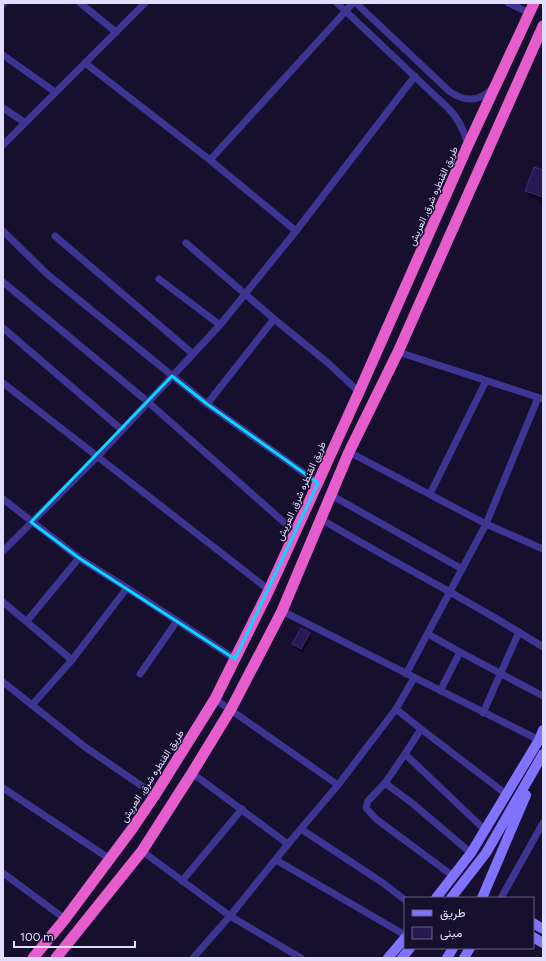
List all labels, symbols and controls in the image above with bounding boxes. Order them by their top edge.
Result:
street label: طريق القنطره شرق, العريش [405,144,461,248]
street label: طريق القنطره شرق, العريش [273,439,329,543]
street label: طريق القنطره شرق, العريش [117,727,187,825]
legend [404,897,534,949]
text: طريق [440,906,466,921]
scale bar [14,923,135,949]
text: مبنى [440,926,462,941]
text: 100 m [20,930,54,944]

